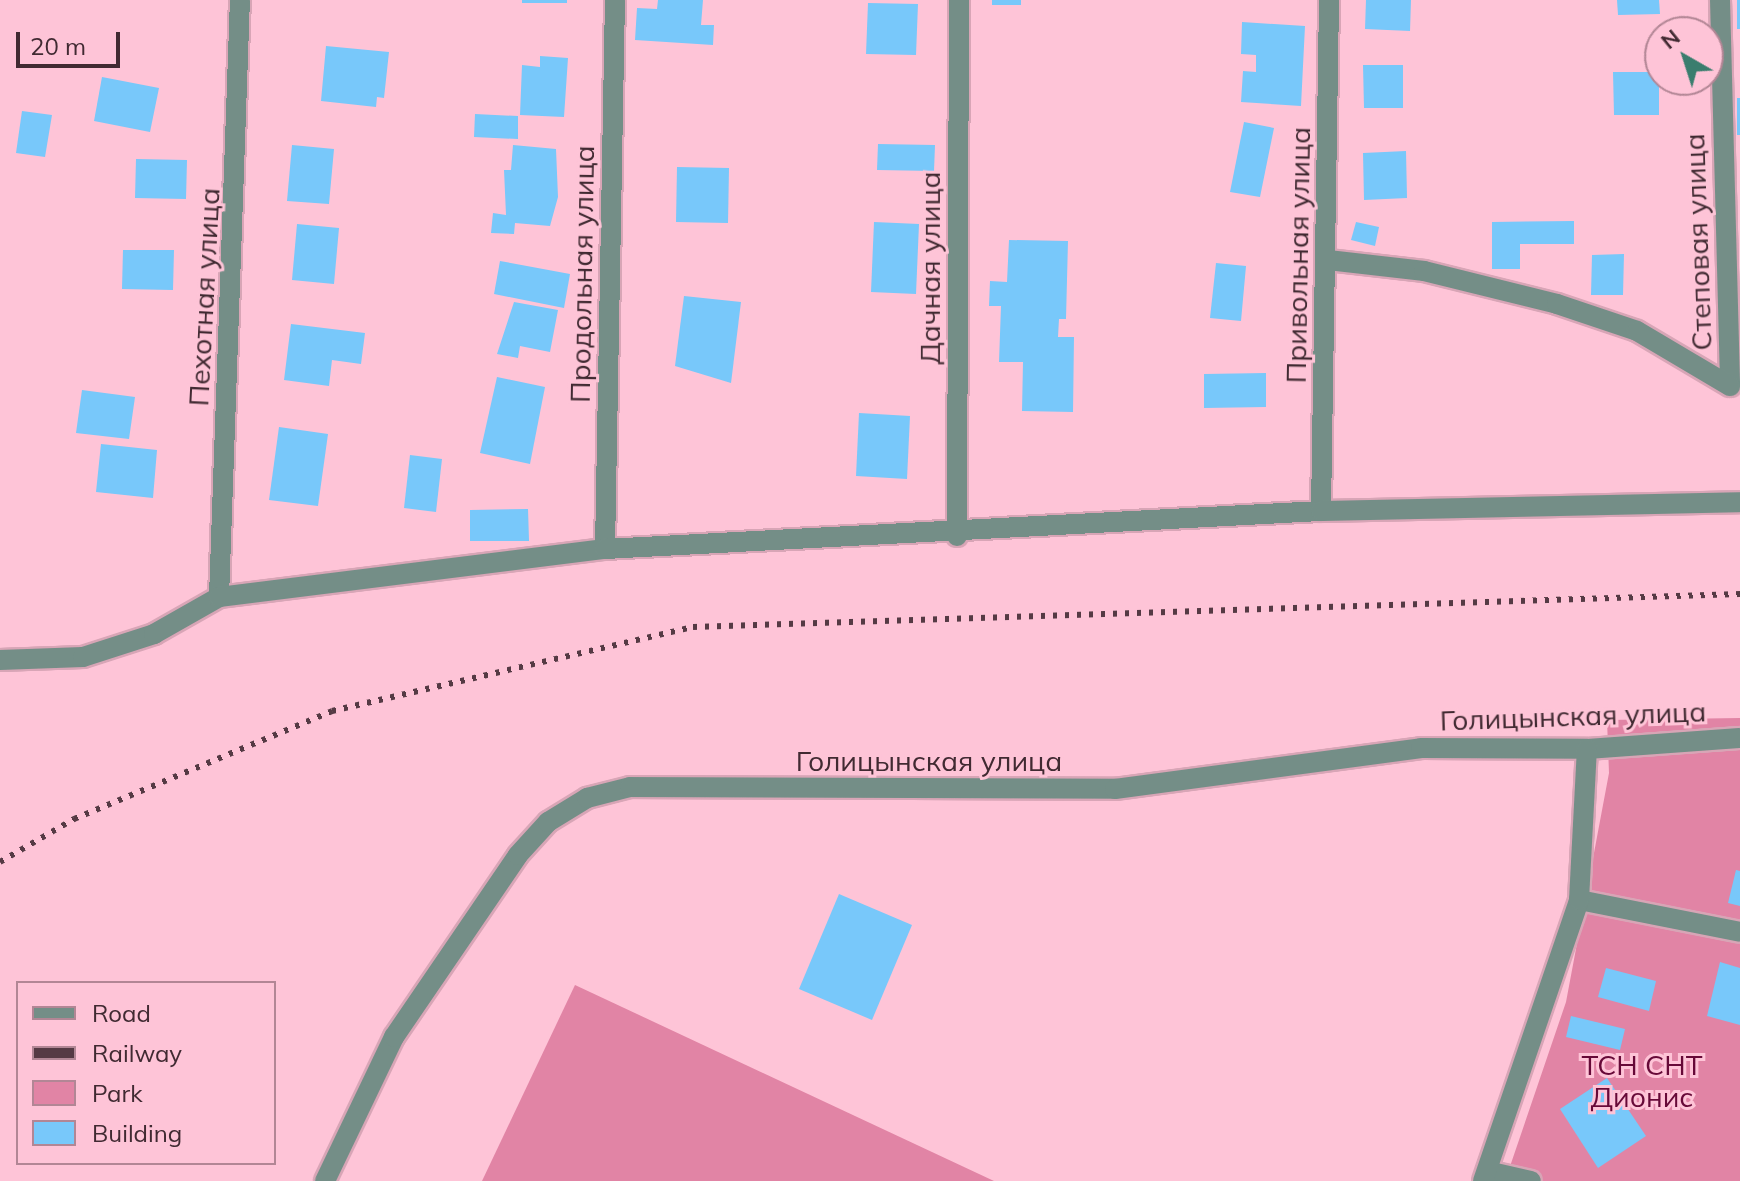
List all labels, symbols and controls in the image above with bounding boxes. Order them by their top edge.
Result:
scale bar [20,16,124,66]
north arrow [1644,16,1724,96]
text: N [1655,23,1685,55]
text: 20 m [30,31,86,61]
street label: Привольная улица [1279,126,1317,384]
street label: Степовая улица [1677,133,1719,351]
street label: Продольная улица [563,145,601,403]
street label: Дачная улица [913,171,947,365]
street label: Пехотная улица [181,187,227,407]
street label: Голицынская улица [1439,695,1707,737]
street label: Голицынская улица [796,744,1062,778]
legend [16,981,276,1165]
text: Road [92,998,151,1028]
text: Railway [92,1038,182,1068]
park label: ТСН СНТ Дионис [1581,1048,1703,1114]
text: Park [92,1078,143,1108]
text: Building [92,1118,182,1148]

